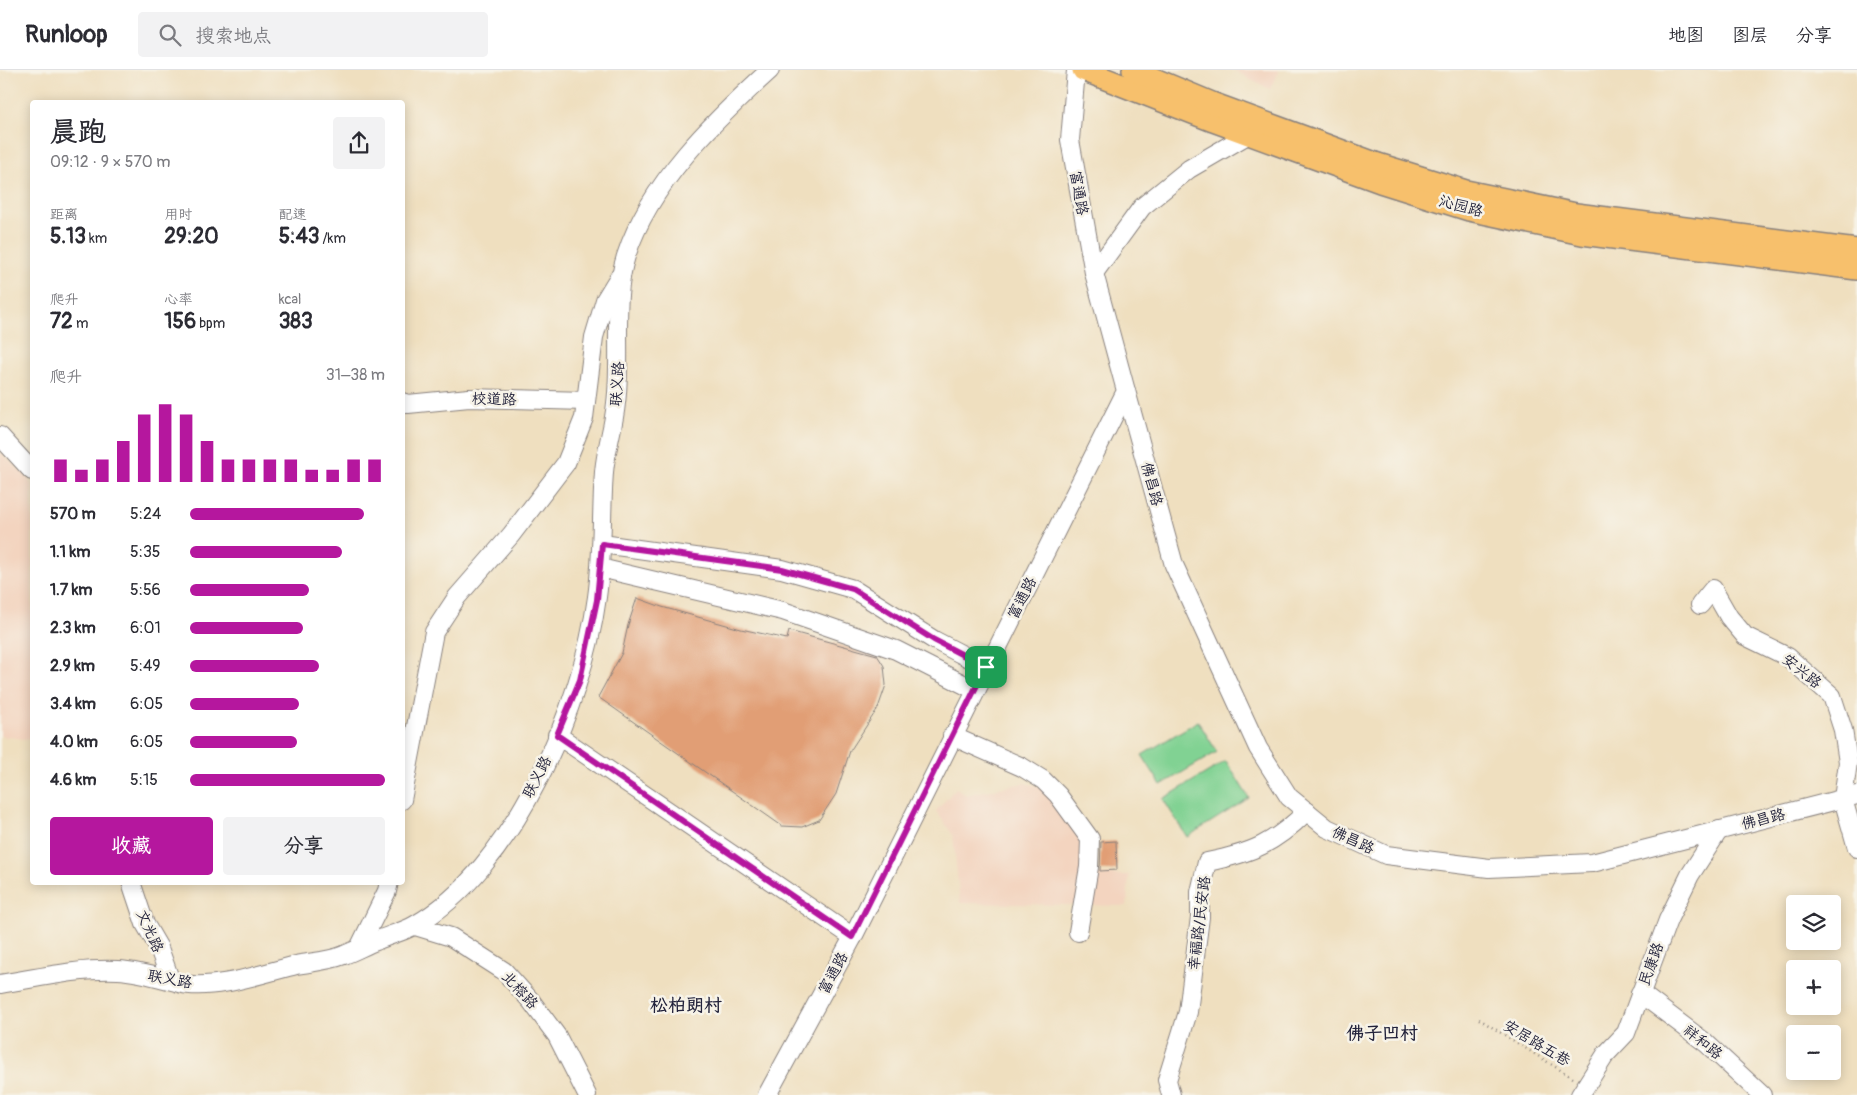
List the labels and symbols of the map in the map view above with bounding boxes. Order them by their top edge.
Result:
street label: 富通路 [1065,169,1092,217]
street label: 沁园路 [1437,191,1485,221]
street label: 联义路 [606,361,629,407]
street label: 校道路 [471,390,517,409]
street label: 佛昌路 [1137,460,1167,508]
street label: 富通路 [1004,574,1041,623]
pin [965,646,1007,688]
street label: 安兴路 [1778,650,1825,693]
street label: 联义路 [519,753,556,802]
street label: 佛昌路 [1739,805,1787,834]
street label: 佛昌路 [1328,822,1377,859]
street label: 幸福路/民安路 [1184,875,1215,972]
street label: 文光路 [132,907,167,956]
street label: 民康路 [1635,940,1668,989]
street label: 富通路 [814,949,852,998]
street label: 联义路 [146,966,194,993]
street label: 北榕路 [497,967,542,1013]
district label: 松柏朗村 [650,994,722,1017]
street label: 安居路五巷 [1500,1016,1574,1071]
street label: 祥和路 [1679,1021,1726,1064]
district label: 佛子凹村 [1346,1022,1418,1045]

